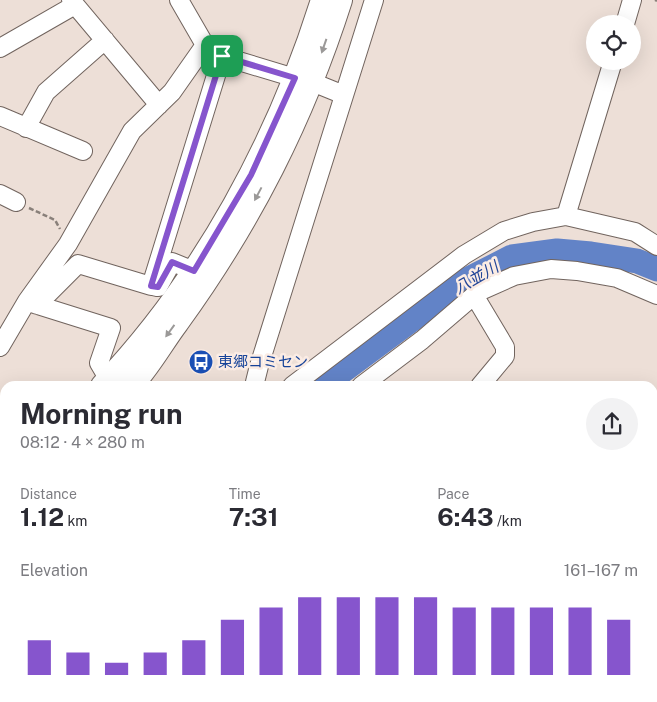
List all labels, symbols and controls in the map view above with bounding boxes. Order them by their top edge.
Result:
map controls [586,15,641,70]
button: locate [586,15,641,70]
pin [201,35,243,77]
one-way arrow [320,39,328,54]
icon: arrive [208,42,236,70]
one-way arrow [254,187,262,202]
water label: 八並川 [451,256,504,298]
one-way arrow [165,324,176,337]
bus stop icon: 東郷コミセン [188,349,214,375]
place label: 東郷コミセン [218,353,308,370]
text: Morning run [20,397,183,430]
button: share [586,398,638,450]
text: 08:12 · 4 × 280 m [20,433,145,452]
text: Distance [20,486,77,502]
text: Time [229,486,261,502]
text: Pace [437,486,469,502]
text: 1.12 [20,502,64,532]
text: 7:31 [229,502,278,532]
text: 6:43 [437,502,494,532]
text: km [64,513,87,529]
text: /km [494,513,522,529]
text: Elevation [20,561,88,580]
text: 161–167 m [564,561,638,580]

